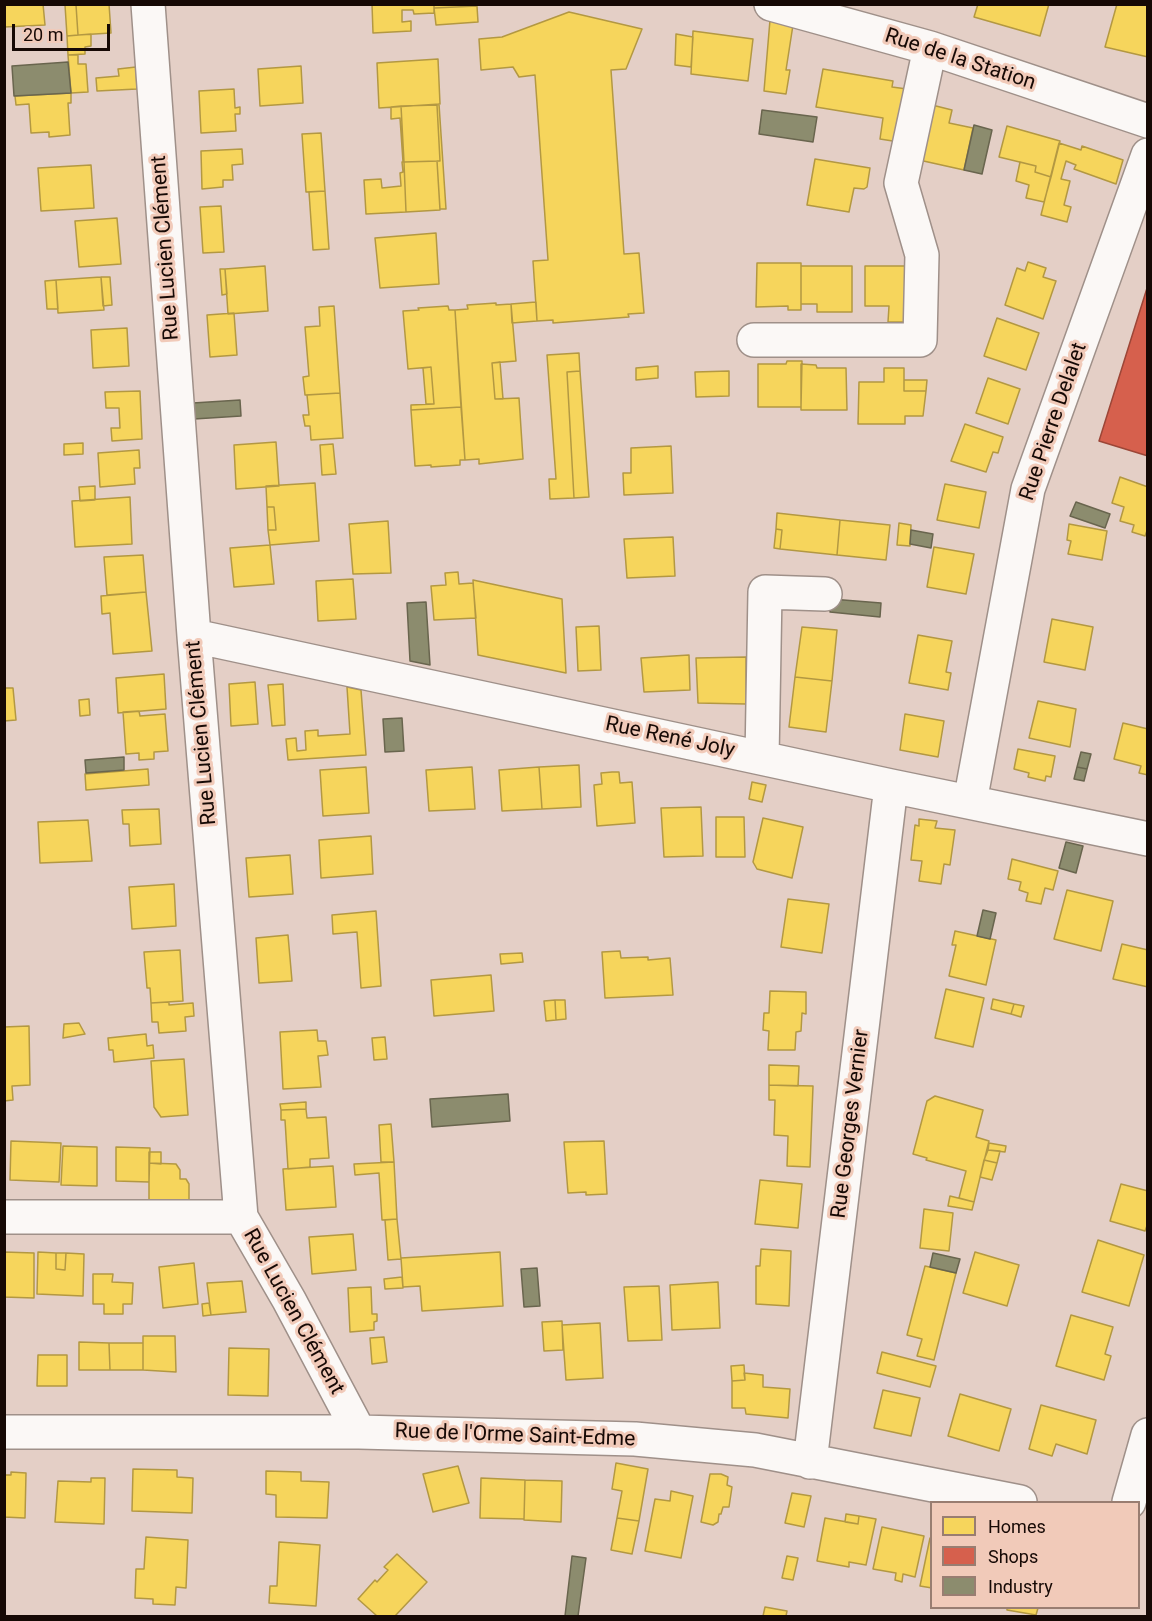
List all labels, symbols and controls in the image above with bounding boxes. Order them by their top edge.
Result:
scale bar [15,12,112,50]
text: 20 m [23,24,63,45]
street label: Rue de la Station [881,24,1039,96]
street label: Rue Lucien Clément [147,155,185,341]
street label: Rue Pierre Delalet [1015,340,1093,504]
street label: Rue Lucien Clément [181,640,223,826]
street label: Rue René Joly [603,712,737,764]
street label: Rue Georges Vernier [827,1028,875,1220]
street label: Rue Lucien Clément [237,1225,349,1399]
street label: Rue de l'Orme Saint-Edme [394,1419,636,1453]
legend [930,1501,1140,1609]
text: Homes [988,1516,1046,1537]
text: Shops [988,1546,1038,1567]
text: Industry [988,1576,1053,1597]

